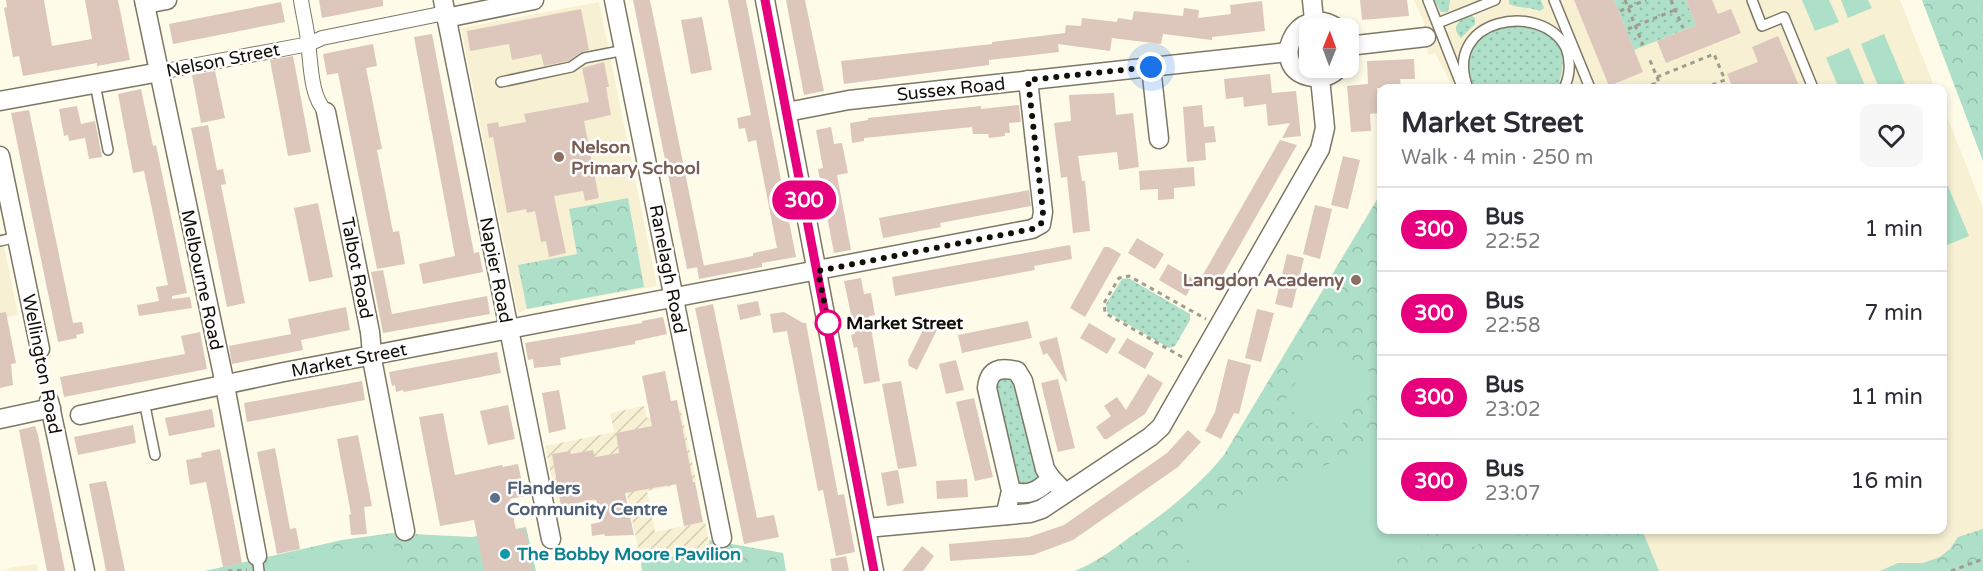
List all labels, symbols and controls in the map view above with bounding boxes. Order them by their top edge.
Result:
north arrow [1299,18,1359,78]
map controls [1299,18,1359,78]
street label: Nelson Street [164,38,282,82]
your location [1136,52,1166,82]
street label: Sussex Road [896,72,1006,106]
button: heart [1860,104,1923,167]
text: Market Street [1401,106,1583,140]
place label: Nelson Primary School [571,136,700,179]
text: Walk · 4 min · 250 m [1401,146,1593,170]
marker: Nelson Primary School [552,150,566,164]
line badge: 300 [770,180,838,220]
text: 300 [784,188,824,213]
street label: Ranelagh Road [645,203,691,335]
text: Bus [1485,204,1524,230]
street label: Melbourne Road [176,208,228,352]
street label: Talbot Road [336,215,378,321]
street label: Napier Road [475,215,517,325]
text: 1 min [1864,216,1923,242]
text: 300 [1414,217,1454,242]
text: 22:52 [1485,230,1540,254]
place label: Langdon Academy [1183,269,1344,291]
marker: Langdon Academy [1349,273,1363,287]
text: Bus [1485,288,1524,314]
street label: Wellington Road [18,292,66,436]
text: 7 min [1864,300,1923,326]
text: 300 [1414,301,1454,326]
marker: Market Street [815,310,841,336]
place label: Market Street [846,312,963,334]
text: 22:58 [1485,314,1540,338]
street label: Market Street [289,338,409,382]
text: Bus [1485,372,1524,398]
text: 11 min [1851,384,1923,410]
text: 300 [1414,385,1454,410]
text: 23:02 [1485,398,1540,422]
text: Bus [1485,456,1524,482]
text: 16 min [1851,468,1923,494]
text: 300 [1414,469,1454,494]
place label: Flanders Community Centre [507,477,668,520]
text: 23:07 [1485,482,1540,506]
marker: Flanders Community Centre [488,491,502,505]
place label: The Bobby Moore Pavilion [516,543,741,565]
marker: The Bobby Moore Pavilion [498,547,512,561]

